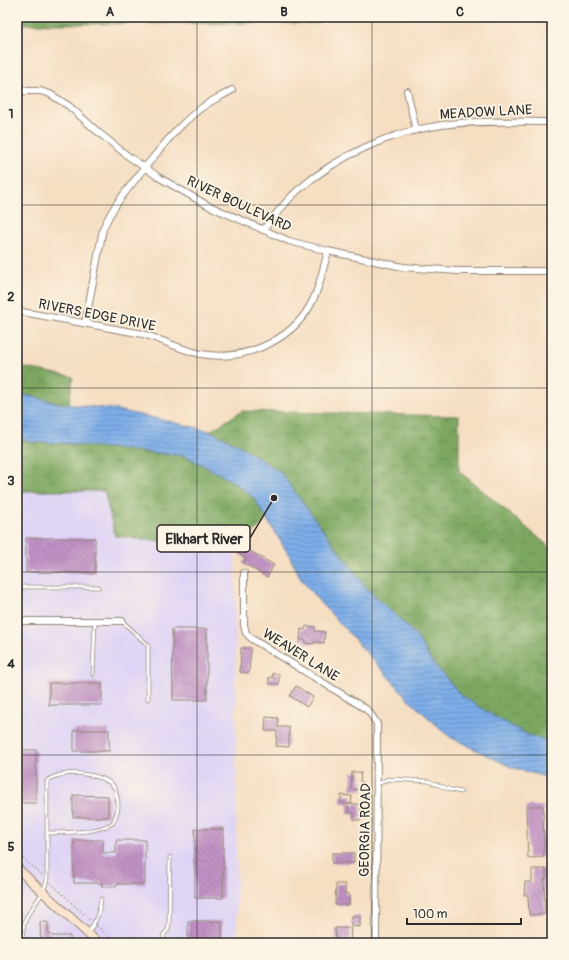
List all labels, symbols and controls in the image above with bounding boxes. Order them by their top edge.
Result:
text: A [106,4,115,20]
text: B [280,4,288,20]
text: C [456,4,464,20]
street label: MEADOW LANE [439,101,533,123]
text: 1 [8,106,14,122]
street label: RIVER BOULEVARD [184,172,294,236]
text: 2 [7,289,15,305]
street label: RIVERS EDGE DRIVE [37,295,157,335]
text: 3 [7,473,15,489]
callout: Elkhart River [157,525,250,552]
text: Elkhart River [165,530,243,549]
street label: WEAVER LANE [260,625,342,685]
text: 4 [7,656,15,672]
street label: GEORGIA ROAD [356,783,374,877]
text: 5 [7,839,15,855]
scale bar [407,900,521,926]
text: 100 m [413,907,448,922]

